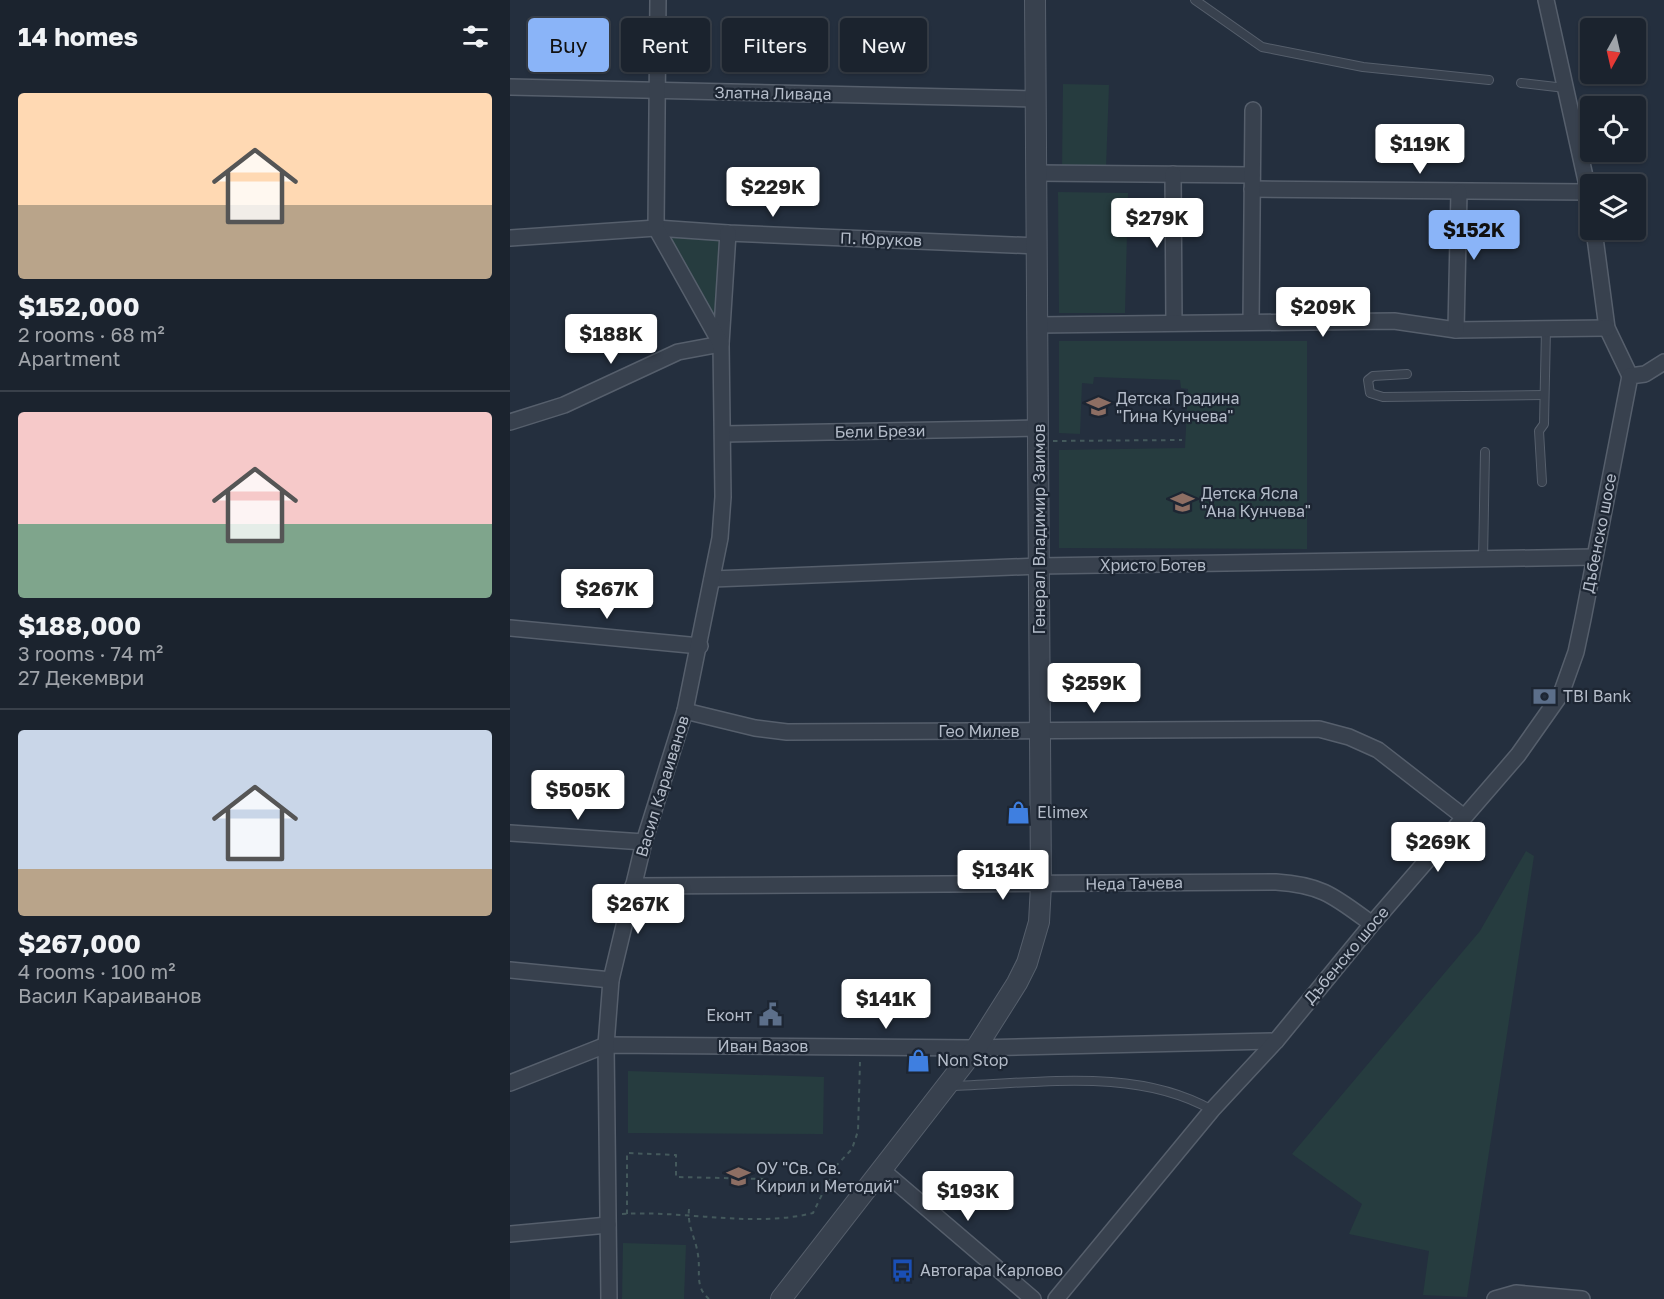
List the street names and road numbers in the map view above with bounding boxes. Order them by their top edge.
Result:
street label: Златна Ливада [714,82,832,104]
street label: П. Юруков [840,228,922,250]
street label: Бели Брези [834,420,926,442]
street label: Генерал Владимир Заимов [1029,424,1049,634]
street label: Дъбенско шосе [1578,472,1620,594]
street label: Христо Ботев [1100,555,1206,575]
street label: Васил Караиванов [631,713,693,859]
street label: Гео Милев [938,721,1020,741]
street label: Неда Тачева [1085,872,1183,894]
street label: Дъбенско шосе [1299,902,1393,1008]
street label: Иван Вазов [718,1036,808,1056]

